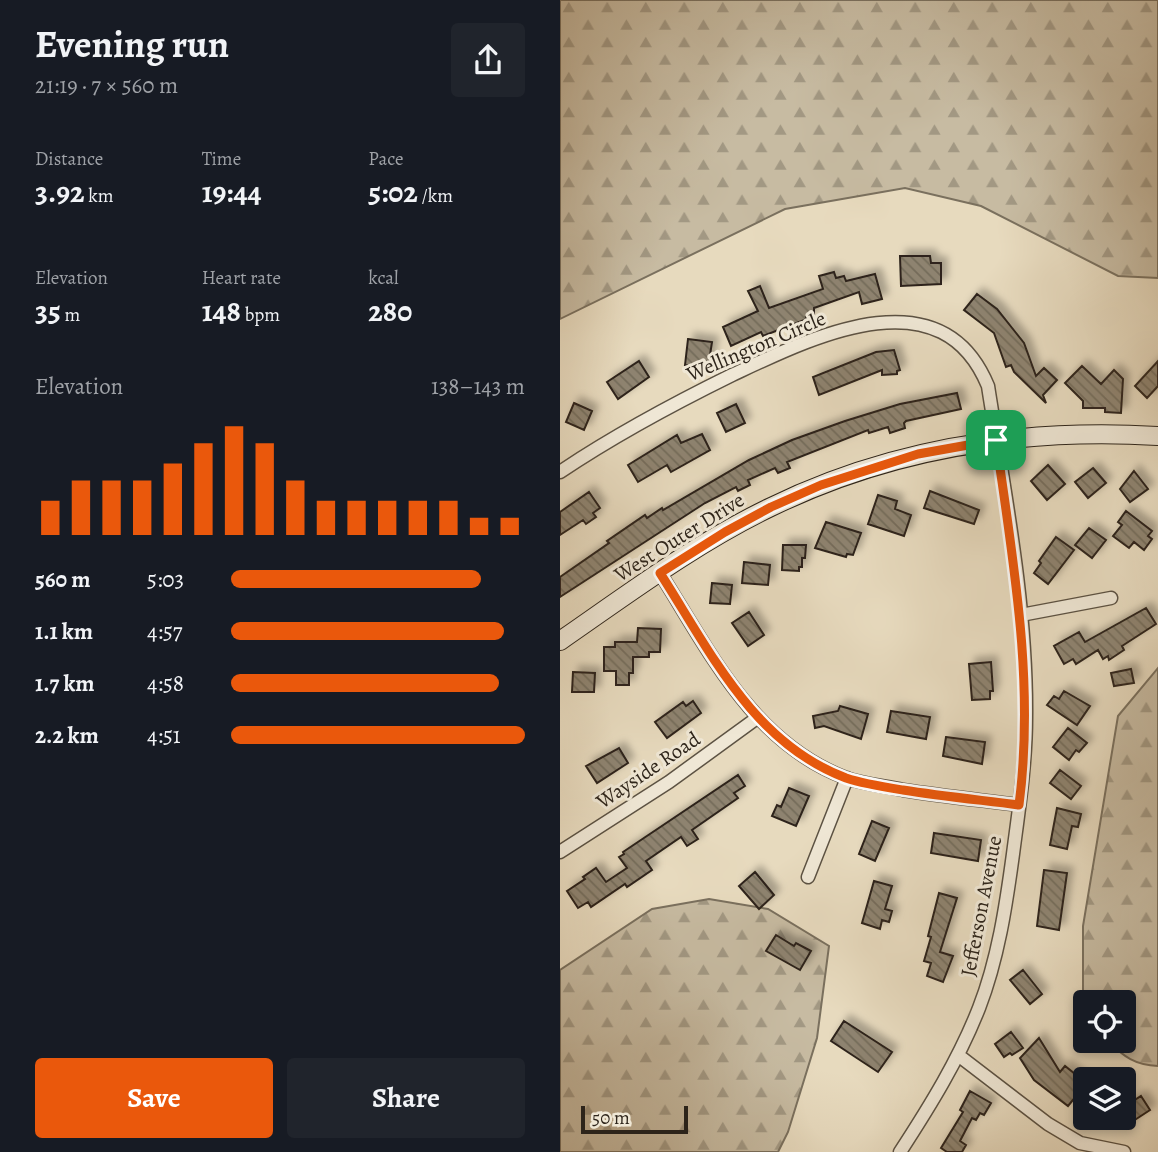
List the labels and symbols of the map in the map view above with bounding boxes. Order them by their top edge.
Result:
street label: Wellington Circle [681,304,830,388]
pin [966,410,1026,470]
street label: West Outer Drive [608,486,749,589]
street label: Wayside Road [590,725,706,816]
street label: Jefferson Avenue [954,833,1008,979]
scale bar [581,1103,688,1135]

